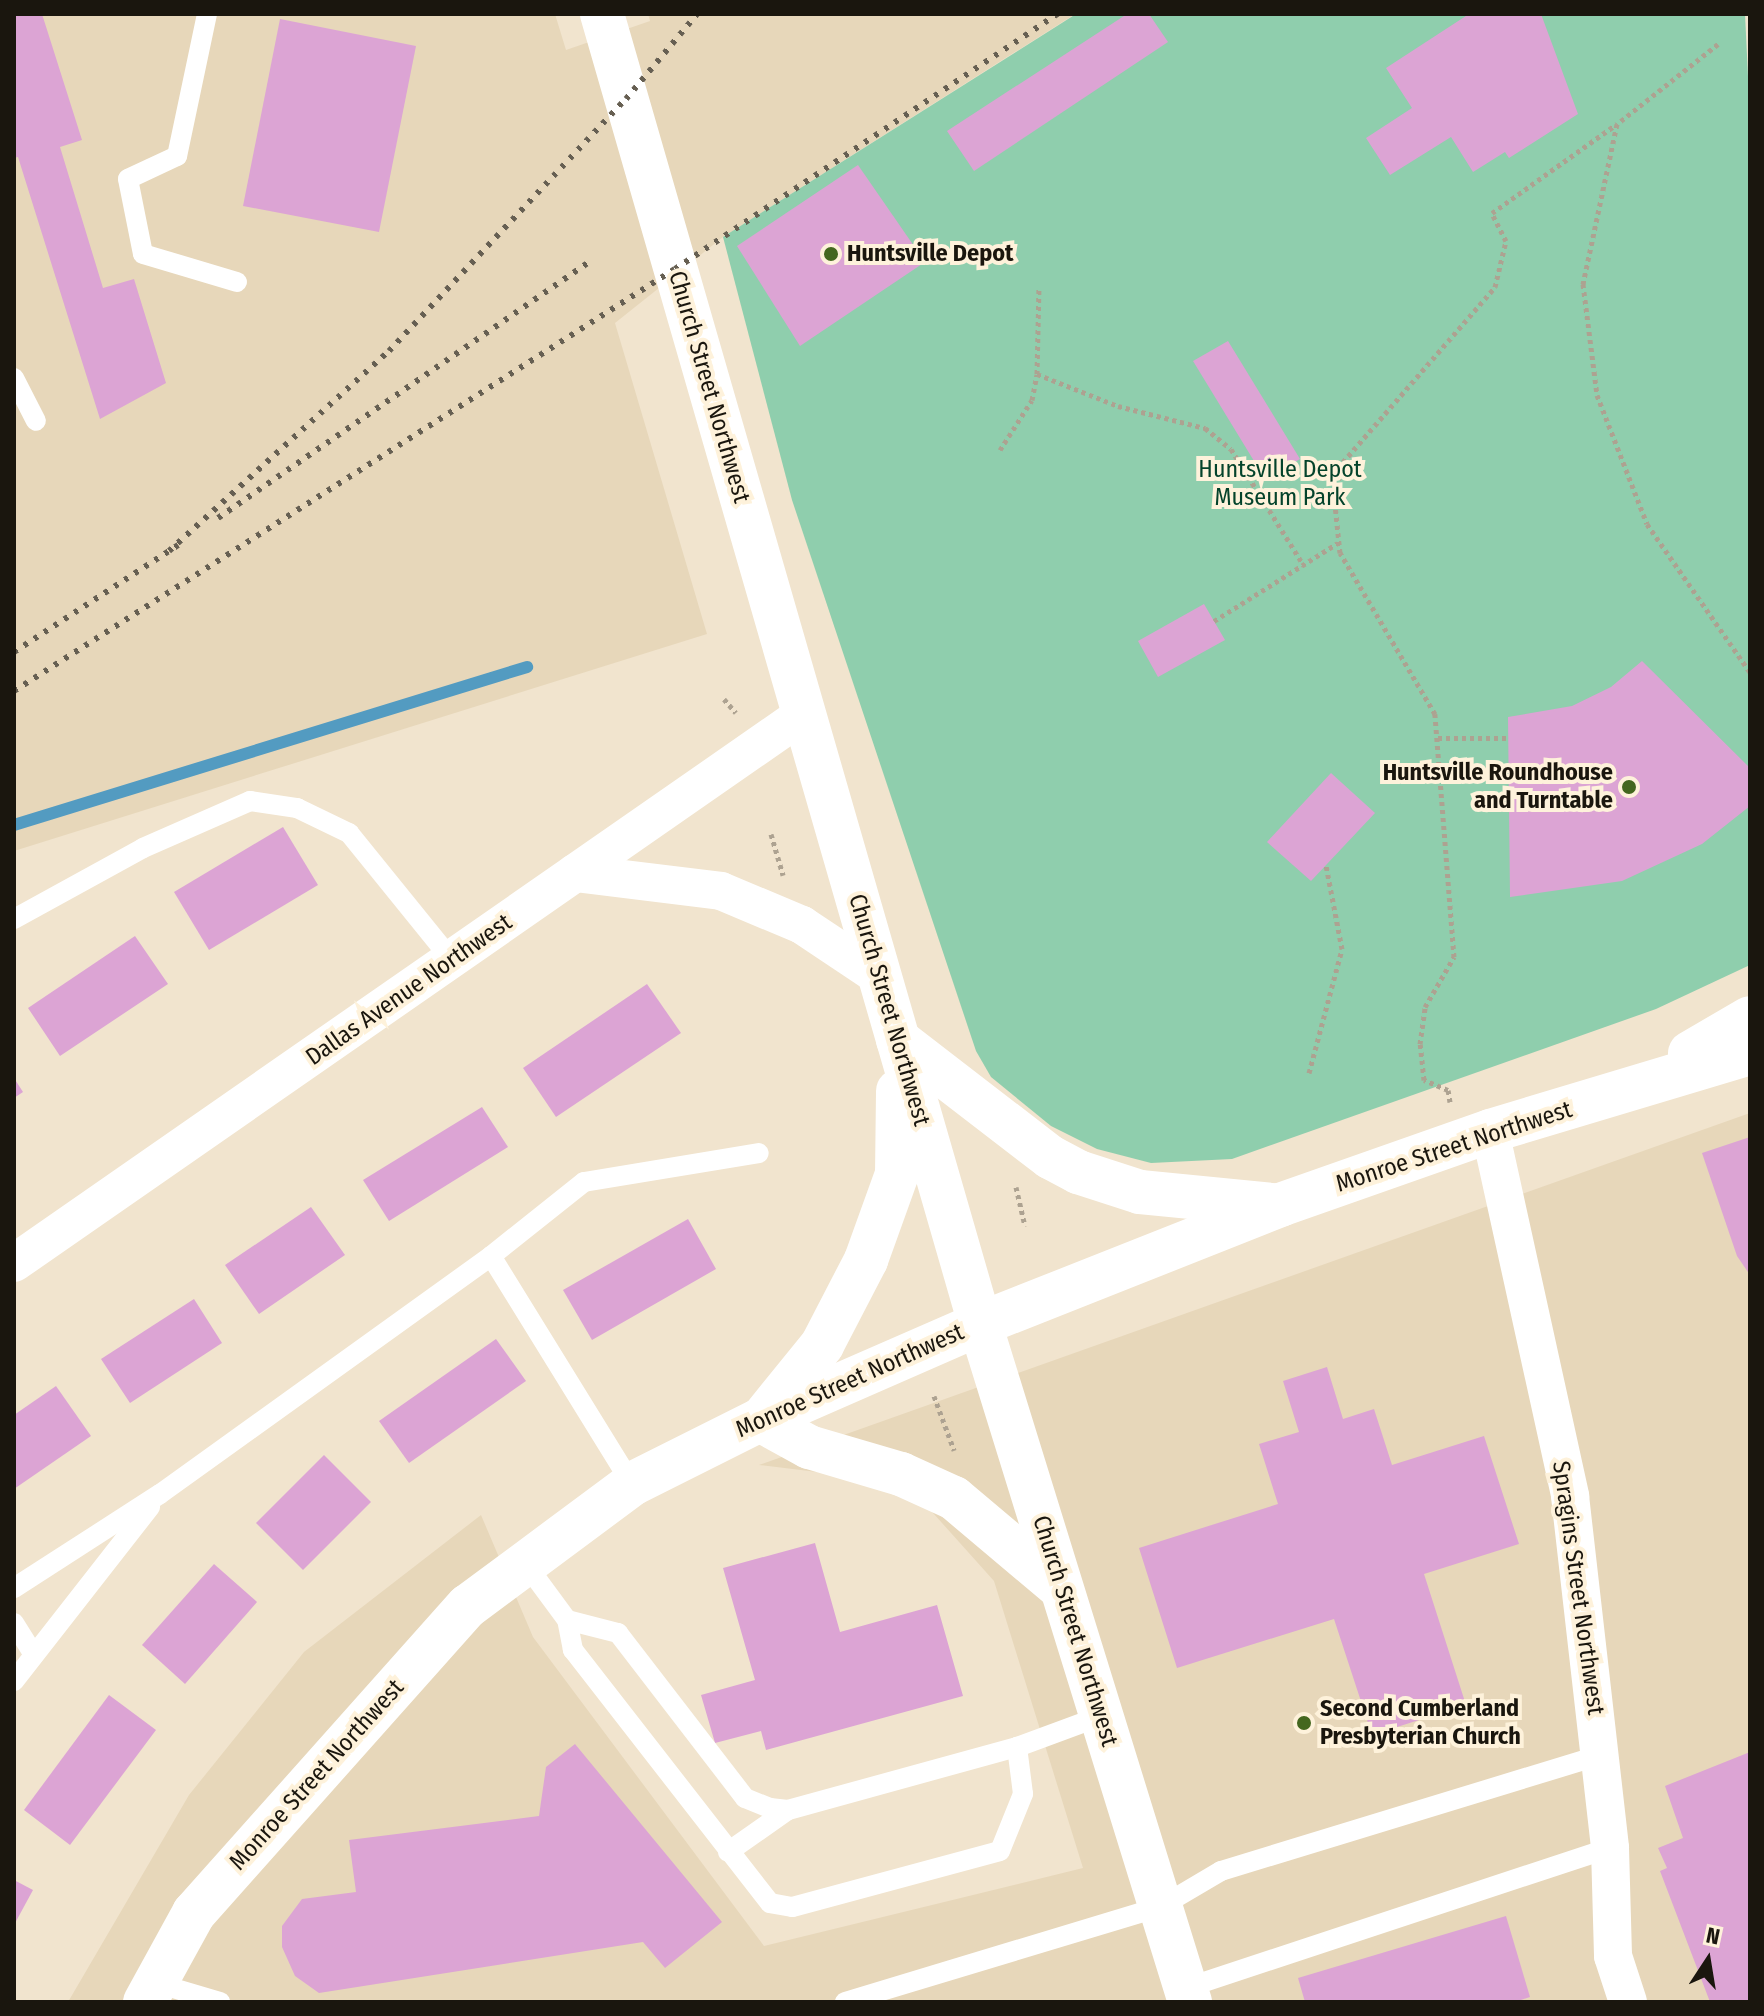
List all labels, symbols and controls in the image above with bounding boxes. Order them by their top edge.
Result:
place label: Huntsville Depot [847,240,1013,268]
marker: Huntsville Depot [822,245,840,263]
street label: Church Street Northwest [662,268,756,506]
park label: Huntsville Depot Museum Park [1198,456,1362,512]
place label: Huntsville Roundhouse and Turntable [1383,759,1613,815]
marker: Huntsville Roundhouse and Turntable [1620,778,1638,796]
street label: Church Street Northwest [842,891,936,1129]
street label: Dallas Avenue Northwest [300,908,518,1072]
street label: Monroe Street Northwest [1332,1095,1576,1199]
street label: Monroe Street Northwest [732,1318,968,1444]
street label: Spragins Street Northwest [1546,1459,1610,1717]
street label: Church Street Northwest [1026,1512,1124,1750]
street label: Monroe Street Northwest [224,1674,410,1876]
place label: Second Cumberland Presbyterian Church [1320,1695,1521,1751]
marker: Second Cumberland Presbyterian Church [1295,1714,1313,1732]
north arrow [1668,1920,1748,2000]
text: N [1704,1921,1722,1951]

